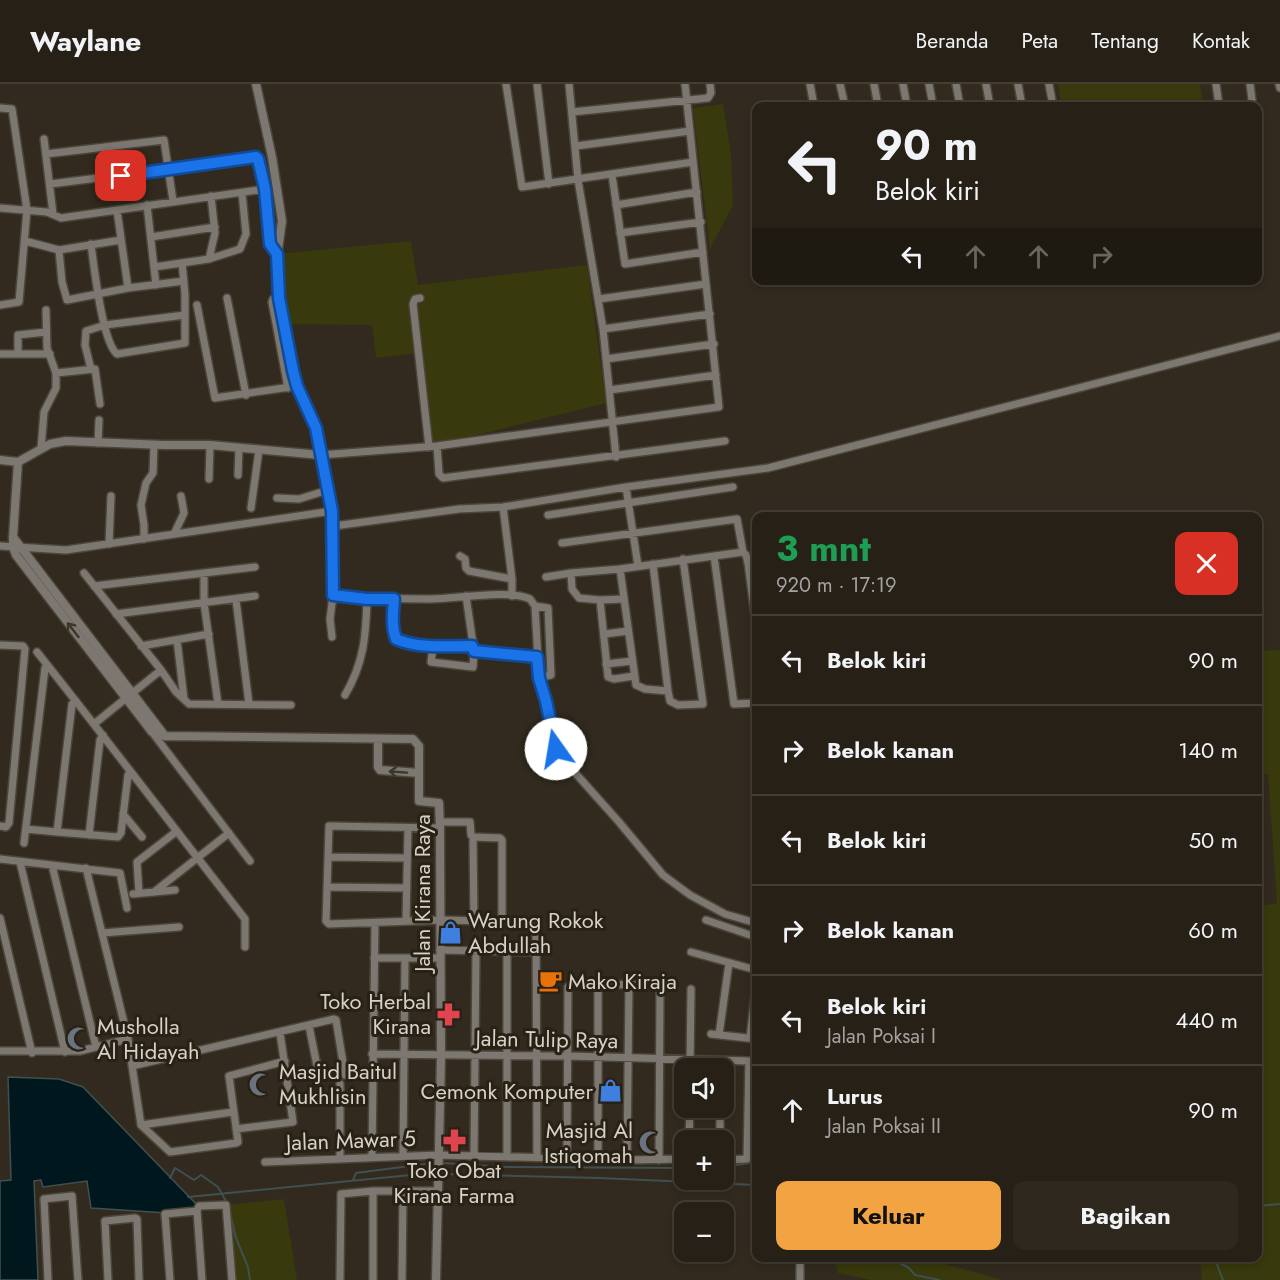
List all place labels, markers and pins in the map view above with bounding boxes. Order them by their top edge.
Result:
pin [95,150,146,201]
place label: Warung Rokok Abdullah [468,904,604,961]
shop icon: Warung Rokok Abdullah [437,920,463,946]
place label: Mako Kiraja [568,965,677,997]
cafe icon: Mako Kiraja [537,968,563,994]
place label: Toko Herbal Kirana [320,985,431,1042]
pharmacy icon: Toko Herbal Kirana [436,1001,462,1027]
place label: Musholla Al Hidayah [97,1010,199,1067]
mosque icon: Musholla Al Hidayah [66,1026,92,1052]
place label: Masjid Baitul Mukhlisin [279,1055,397,1112]
mosque icon: Masjid Baitul Mukhlisin [248,1071,274,1097]
place label: Cemonk Komputer [420,1075,593,1107]
shop icon: Cemonk Komputer [598,1078,624,1104]
place label: Masjid Al Istiqomah [544,1114,633,1171]
pharmacy icon: Toko Obat Kirana Farma [441,1128,467,1154]
mosque icon: Masjid Al Istiqomah [638,1130,664,1156]
place label: Toko Obat Kirana Farma [393,1154,515,1211]

